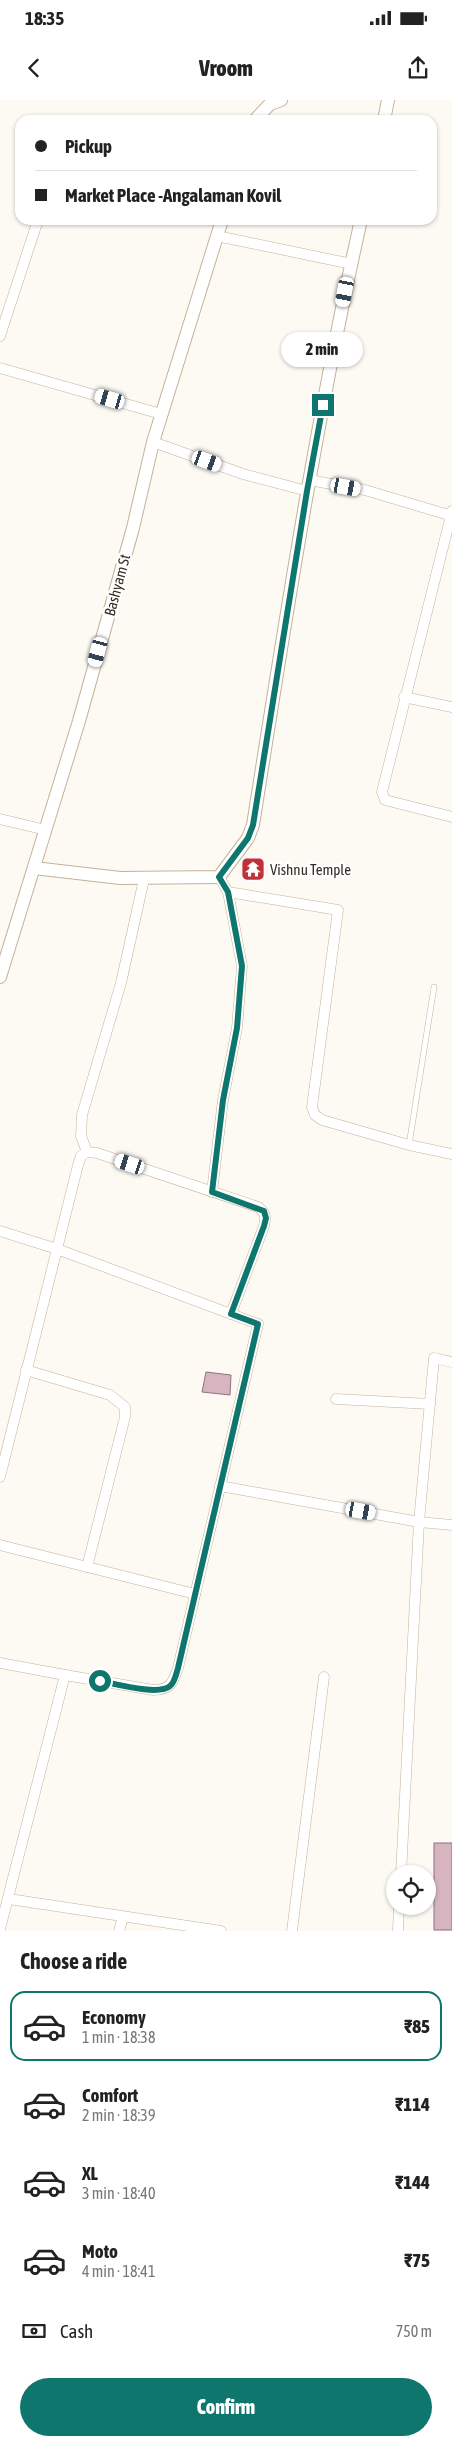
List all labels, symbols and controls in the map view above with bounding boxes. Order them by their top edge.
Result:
text: 18:35 [25,7,64,29]
icon: back [20,54,48,82]
icon: share [404,54,432,82]
text: Vroom [199,55,253,81]
text: Pickup [65,135,112,157]
text: Market Place -Angalaman Kovil [65,184,281,206]
car [334,276,355,308]
callout: 2 min [282,332,364,368]
text: 2 min [306,340,338,358]
car [93,388,126,410]
route end [312,394,334,416]
car [190,449,223,473]
car [329,477,362,497]
street label: Bashyam St [101,552,133,618]
car [86,636,109,668]
temple icon: Vishnu Temple [240,856,266,882]
place label: Vishnu Temple [270,861,351,878]
car [113,1152,146,1176]
car [344,1501,377,1521]
route start [89,1670,111,1692]
map controls [386,1865,436,1915]
button: locate [386,1865,436,1915]
text: Choose a ride [20,1948,127,1974]
icon: car [22,2004,67,2049]
text: Economy [82,2006,146,2028]
text: ₹85 [404,2015,430,2037]
text: 1 min · 18:38 [82,2028,155,2046]
icon: car [22,2082,67,2127]
text: Comfort [82,2084,138,2106]
text: ₹114 [395,2093,430,2115]
text: 2 min · 18:39 [82,2106,155,2124]
icon: car [22,2160,67,2205]
text: XL [82,2162,98,2184]
text: ₹144 [395,2171,430,2193]
text: 3 min · 18:40 [82,2184,155,2202]
icon: car [22,2238,67,2283]
text: Moto [82,2240,118,2262]
text: ₹75 [404,2249,430,2271]
text: 4 min · 18:41 [82,2262,155,2280]
icon: cash [20,2317,48,2345]
text: Cash [60,2320,93,2342]
text: 750 m [396,2322,432,2340]
button: Confirm [20,2378,432,2436]

